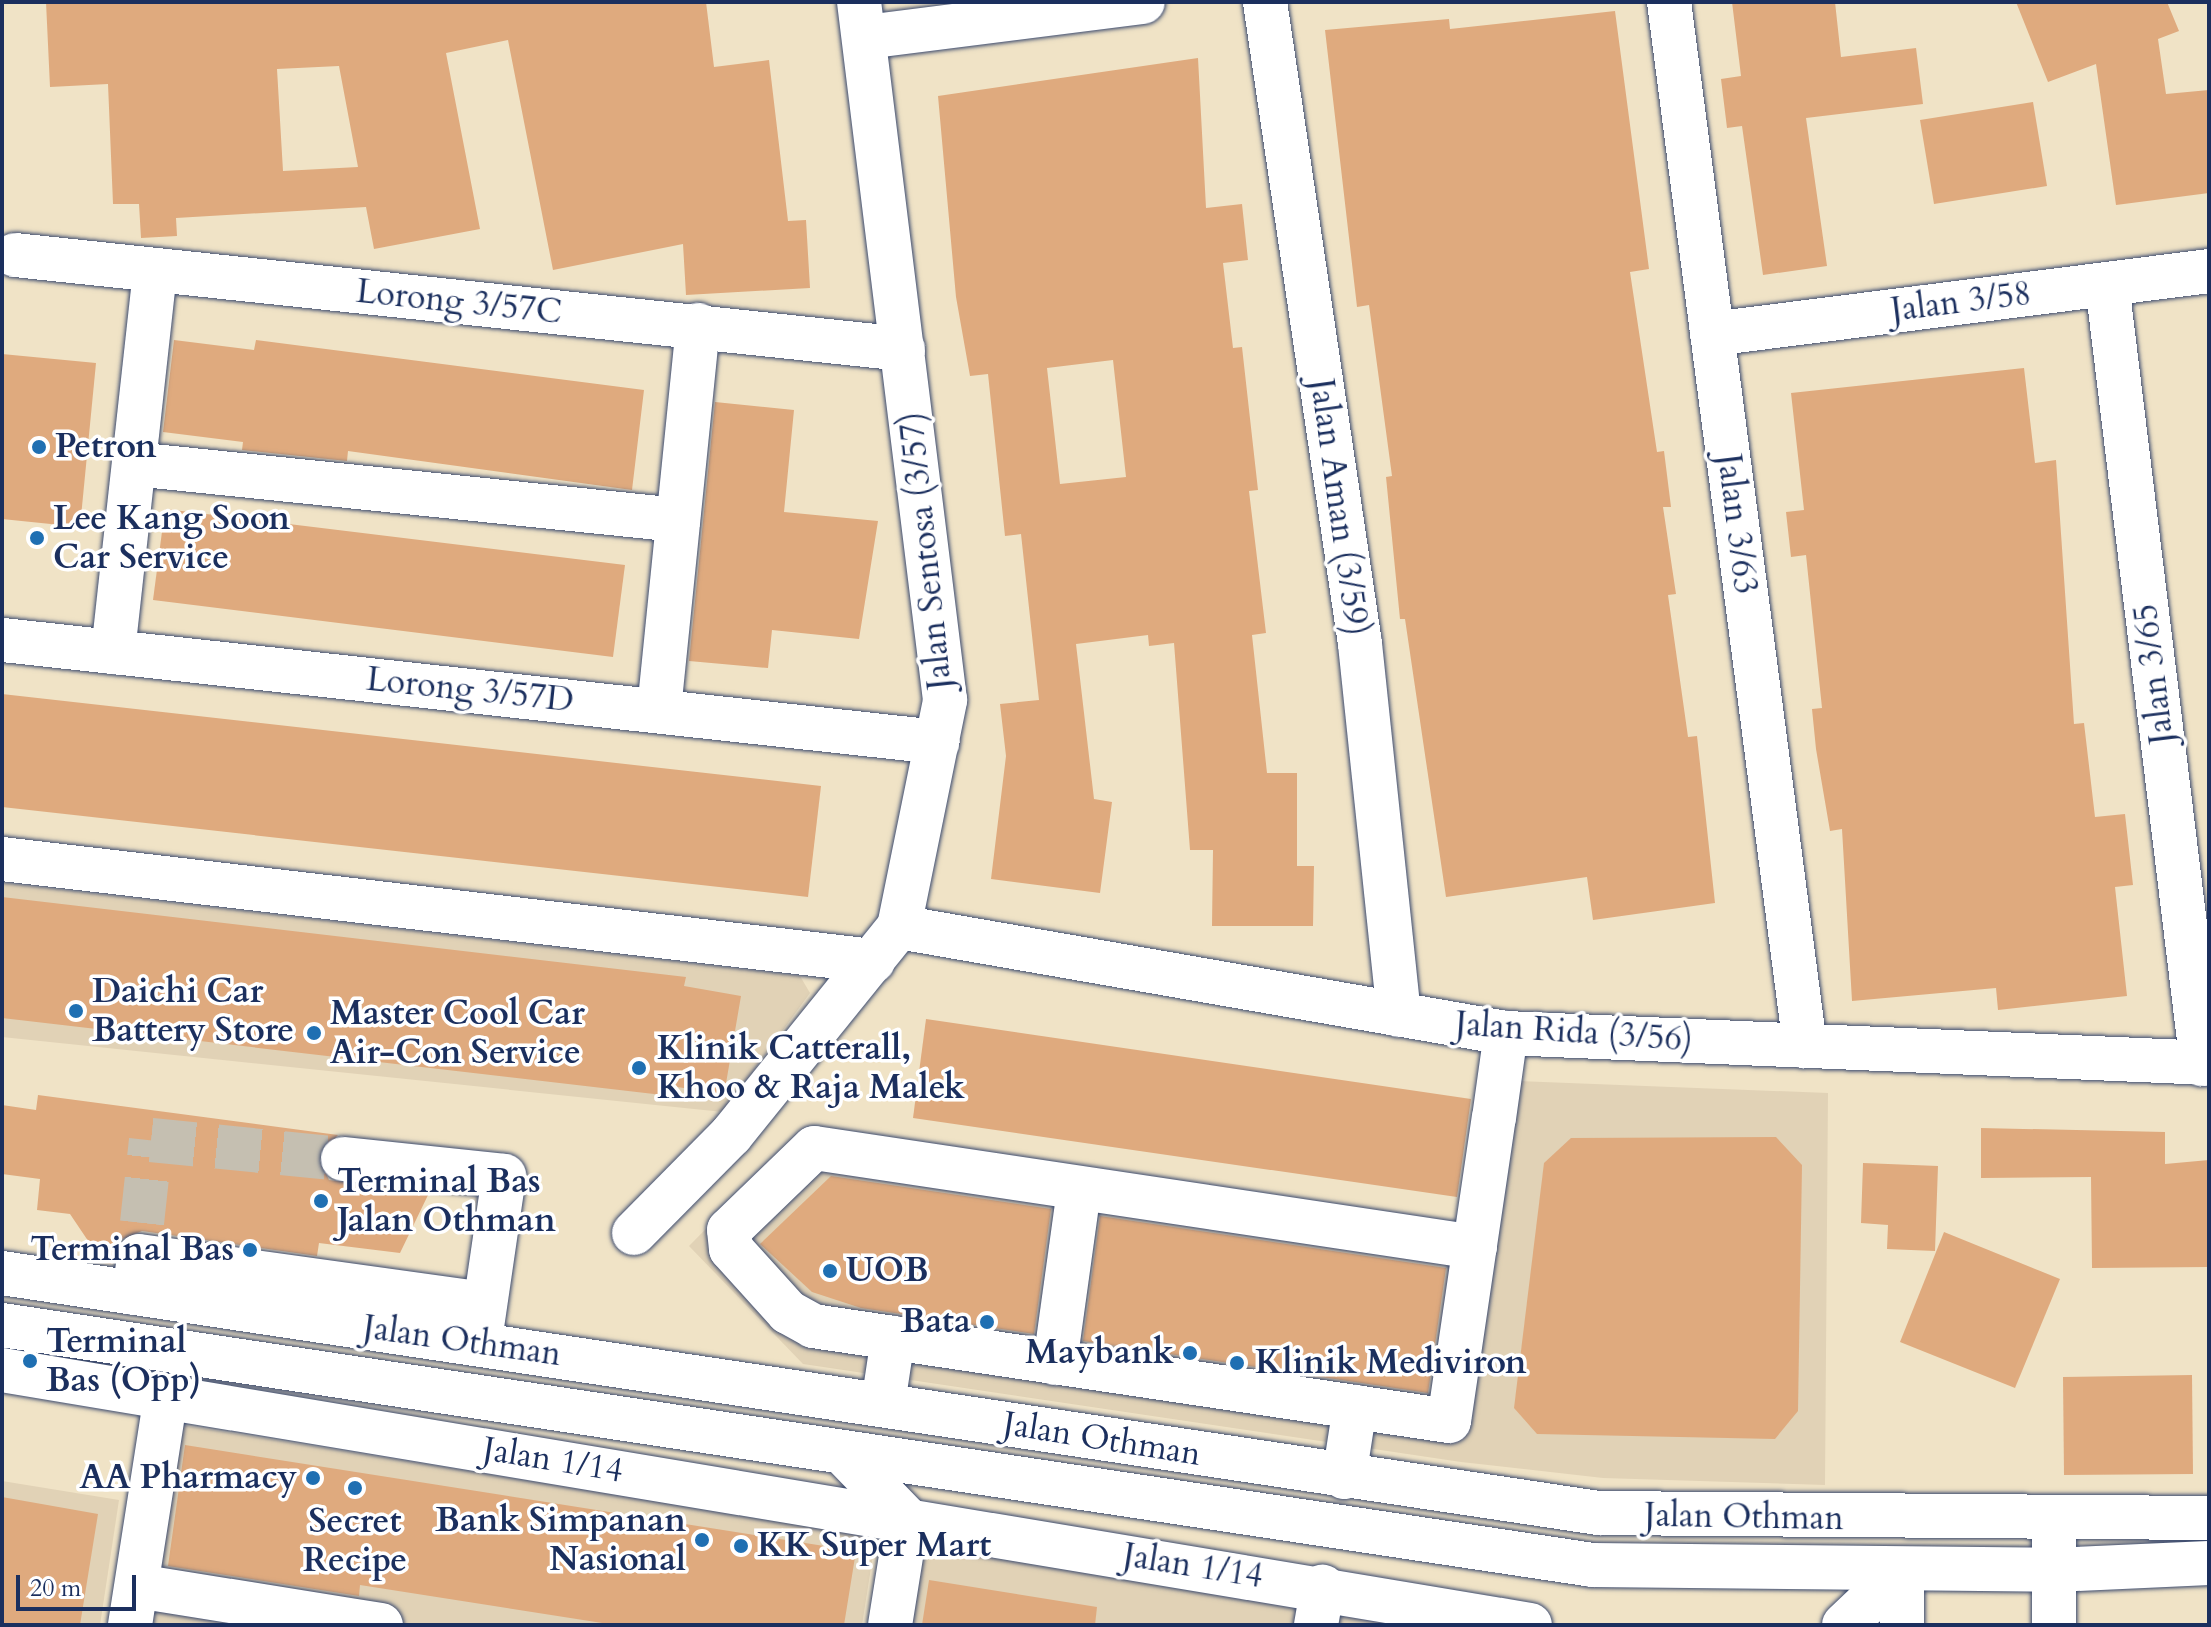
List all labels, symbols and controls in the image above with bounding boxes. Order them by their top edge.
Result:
street label: Lorong 3/57C [354,271,564,333]
street label: Jalan 3/58 [1888,273,2034,331]
street label: Jalan Aman (3/59) [1301,376,1377,638]
street label: Jalan Sentosa (3/57) [891,410,961,692]
place label: Petron [55,427,157,467]
marker: Petron [30,438,48,456]
street label: Jalan 3/63 [1708,451,1766,597]
place label: Lee Kang Soon Car Service [53,498,290,578]
marker: Lee Kang Soon Car Service [28,529,46,547]
street label: Jalan 3/65 [2125,601,2183,747]
street label: Lorong 3/57D [364,659,576,721]
place label: Daichi Car Battery Store [92,971,294,1050]
place label: Master Cool Car Air-Con Service [330,993,585,1072]
marker: Daichi Car Battery Store [67,1002,85,1020]
street label: Jalan Rida (3/56) [1454,1003,1694,1061]
marker: Master Cool Car Air-Con Service [305,1024,323,1042]
place label: Klinik Catterall, Khoo & Raja Malek [657,1028,965,1108]
marker: Klinik Catterall, Khoo & Raja Malek [628,1057,650,1079]
place label: Terminal Bas Jalan Othman [337,1161,556,1240]
marker: Terminal Bas Jalan Othman [312,1192,330,1210]
place label: Terminal Bas [30,1230,234,1270]
marker: Terminal Bas [241,1241,259,1259]
place label: UOB [846,1251,929,1291]
marker: UOB [821,1262,839,1280]
place label: Bata [901,1302,971,1342]
street label: Jalan Othman [360,1307,564,1375]
marker: Bata [978,1313,996,1331]
place label: Terminal Bas (Opp) [46,1321,201,1400]
place label: Maybank [1025,1333,1174,1373]
place label: Klinik Mediviron [1255,1343,1526,1383]
marker: Maybank [1181,1344,1199,1362]
marker: Terminal Bas (Opp) [21,1352,39,1370]
marker: Klinik Mediviron [1226,1352,1248,1374]
street label: Jalan Othman [1000,1403,1204,1475]
street label: Jalan 1/14 [480,1429,626,1491]
place label: AA Pharmacy [79,1458,297,1498]
marker: AA Pharmacy [304,1469,322,1487]
marker: Secret Recipe [346,1479,364,1497]
street label: Jalan Othman [1644,1495,1844,1539]
place label: Bank Simpanan Nasional [435,1500,686,1580]
place label: Secret Recipe [303,1501,407,1580]
place label: KK Super Mart [757,1526,991,1566]
marker: Bank Simpanan Nasional [693,1531,711,1549]
street label: Jalan 1/14 [1120,1535,1266,1597]
marker: KK Super Mart [732,1537,750,1555]
scale bar [20,1559,140,1609]
text: 20 m [30,1572,81,1605]

